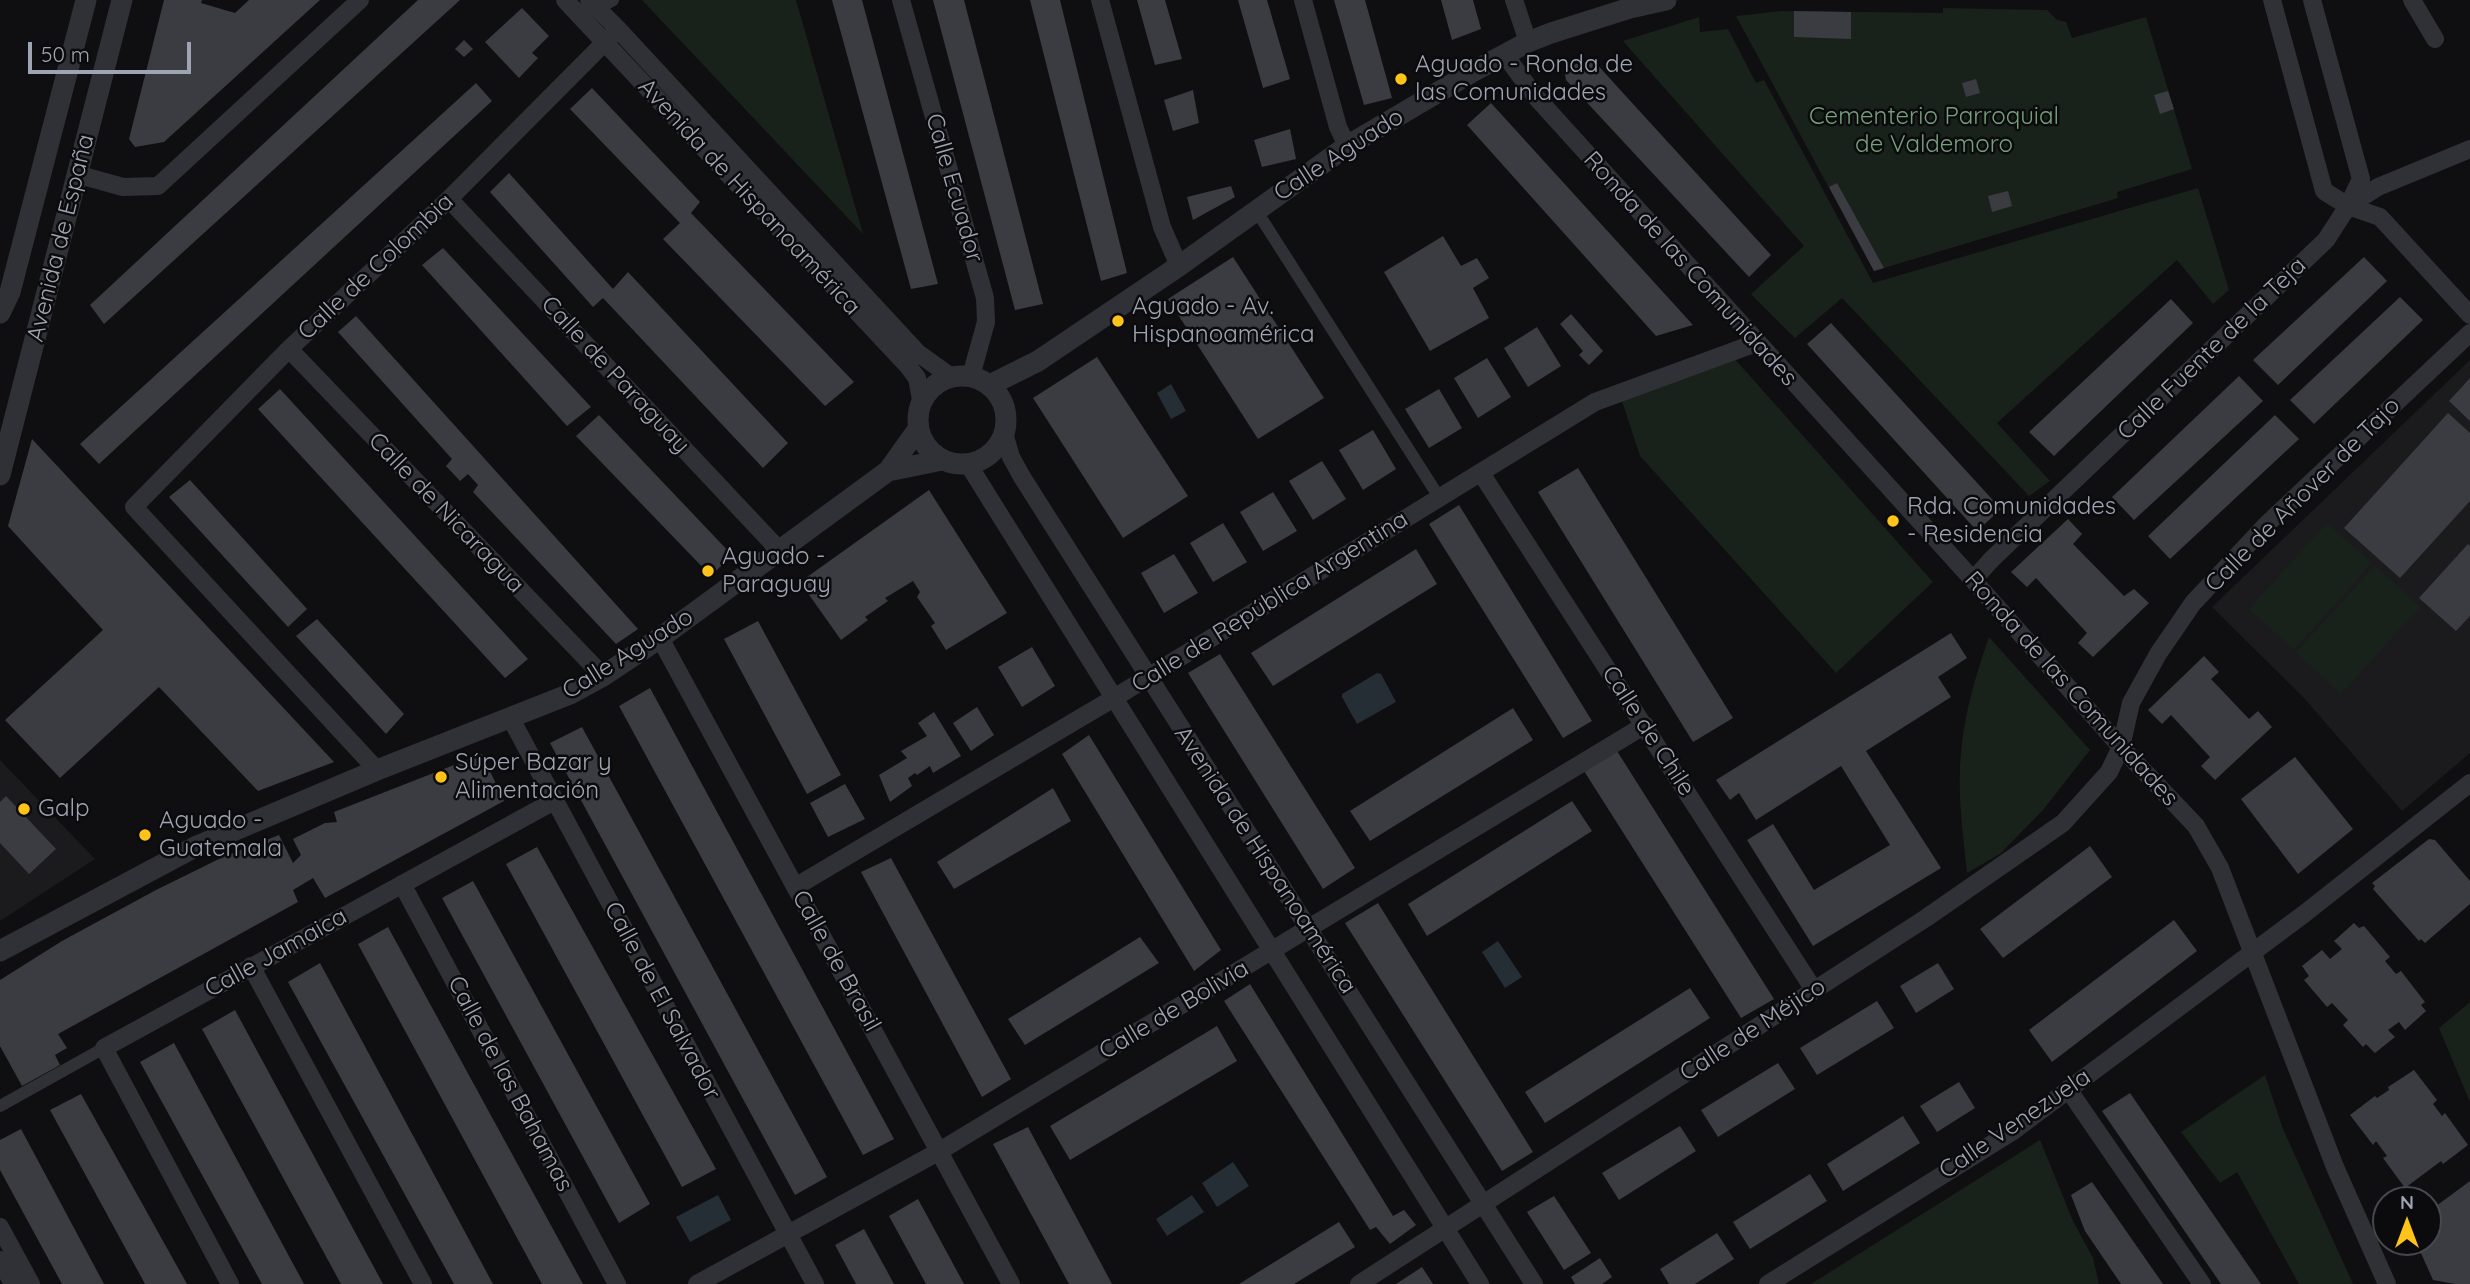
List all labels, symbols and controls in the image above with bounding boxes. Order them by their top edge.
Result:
scale bar [32,28,194,72]
text: 50 m [41,41,90,67]
place label: Aguado - Ronda de las Comunidades [1415,51,1633,107]
marker: Aguado - Ronda de las Comunidades [1393,71,1409,87]
street label: Avenida de Hispanoamérica [632,73,866,321]
street label: Calle Aguado [1269,102,1409,208]
park label: Cementerio Parroquial de Valdemoro [1809,103,2059,159]
street label: Calle Ecuador [919,110,989,266]
street label: Avenida de España [21,131,101,345]
street label: Ronda de las Comunidades [1577,146,1803,392]
street label: Calle de Colombia [292,188,460,346]
street label: Calle Fuente de la Teja [2112,251,2312,447]
street label: Calle de Paraguay [535,290,695,460]
place label: Aguado - Av. Hispanoamérica [1132,293,1314,349]
marker: Aguado - Av. Hispanoamérica [1110,313,1126,329]
street label: Calle de Añover de Tajo [2200,392,2406,598]
street label: Calle de Nicaragua [362,427,530,599]
place label: Rda. Comunidades - Residencia [1907,493,2116,549]
street label: Calle de República Argentina [1127,505,1413,699]
marker: Rda. Comunidades - Residencia [1885,513,1901,529]
place label: Aguado - Paraguay [722,543,831,599]
marker: Aguado - Paraguay [700,563,716,579]
street label: Ronda de las Comunidades [1958,566,2184,812]
street label: Calle Aguado [557,602,699,706]
street label: Calle de Chile [1595,661,1701,801]
street label: Avenida de Hispanoamérica [1168,721,1362,999]
place label: Súper Bazar y Alimentación [455,749,612,805]
marker: Súper Bazar y Alimentación [433,769,449,785]
place label: Galp [38,795,90,823]
marker: Galp [16,801,32,817]
place label: Aguado - Guatemala [159,807,282,863]
marker: Aguado - Guatemala [137,827,153,843]
street label: Calle de Brasil [785,885,887,1037]
street label: Calle de El Salvador [598,897,726,1105]
street label: Calle Jamaica [200,902,352,1004]
street label: Calle de Bolivia [1094,954,1254,1066]
street label: Calle de las Bahamas [441,971,579,1197]
street label: Calle de Méjico [1675,972,1831,1088]
street label: Calle Venezuela [1934,1063,2096,1185]
north arrow [2372,1186,2442,1256]
text: N [2400,1190,2414,1214]

